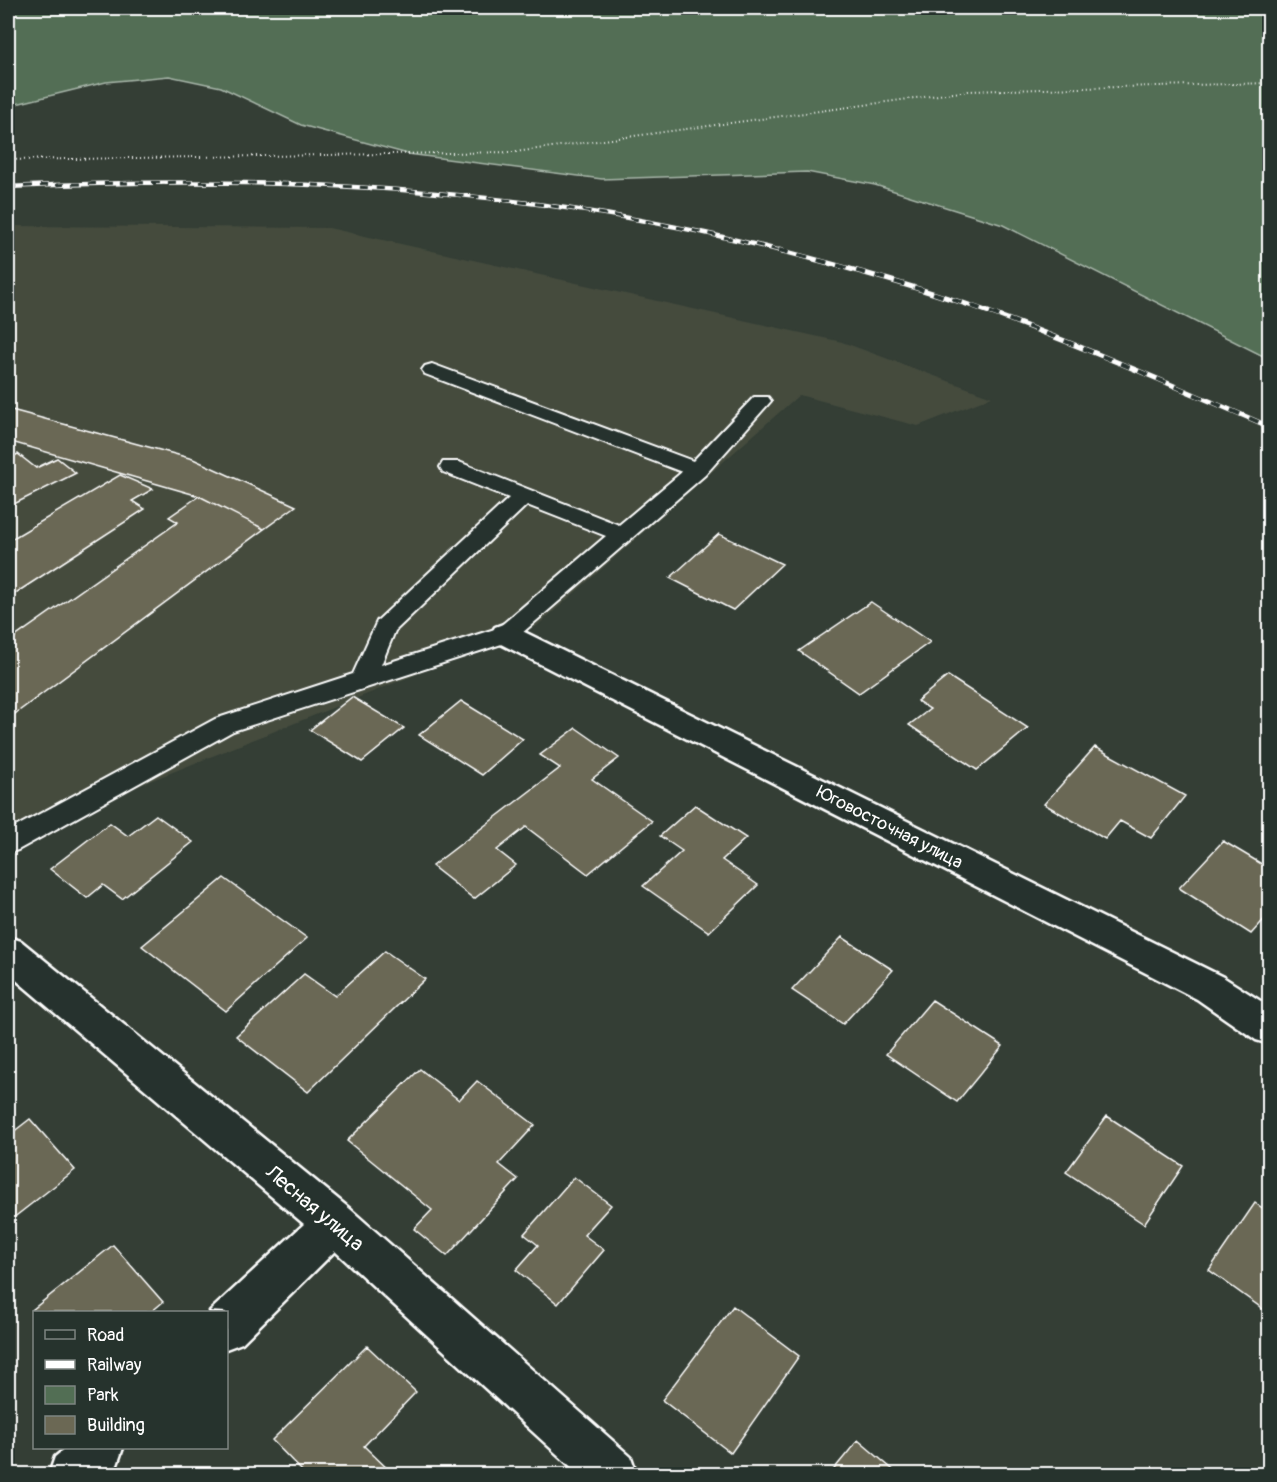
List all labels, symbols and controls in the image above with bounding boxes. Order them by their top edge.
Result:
street label: Юговосточная улица [813,781,967,874]
street label: Лесная улица [259,1159,370,1257]
legend [33,1311,228,1449]
text: Road [87,1324,124,1347]
text: Railway [87,1354,142,1377]
text: Park [87,1384,119,1407]
text: Building [87,1414,145,1437]

